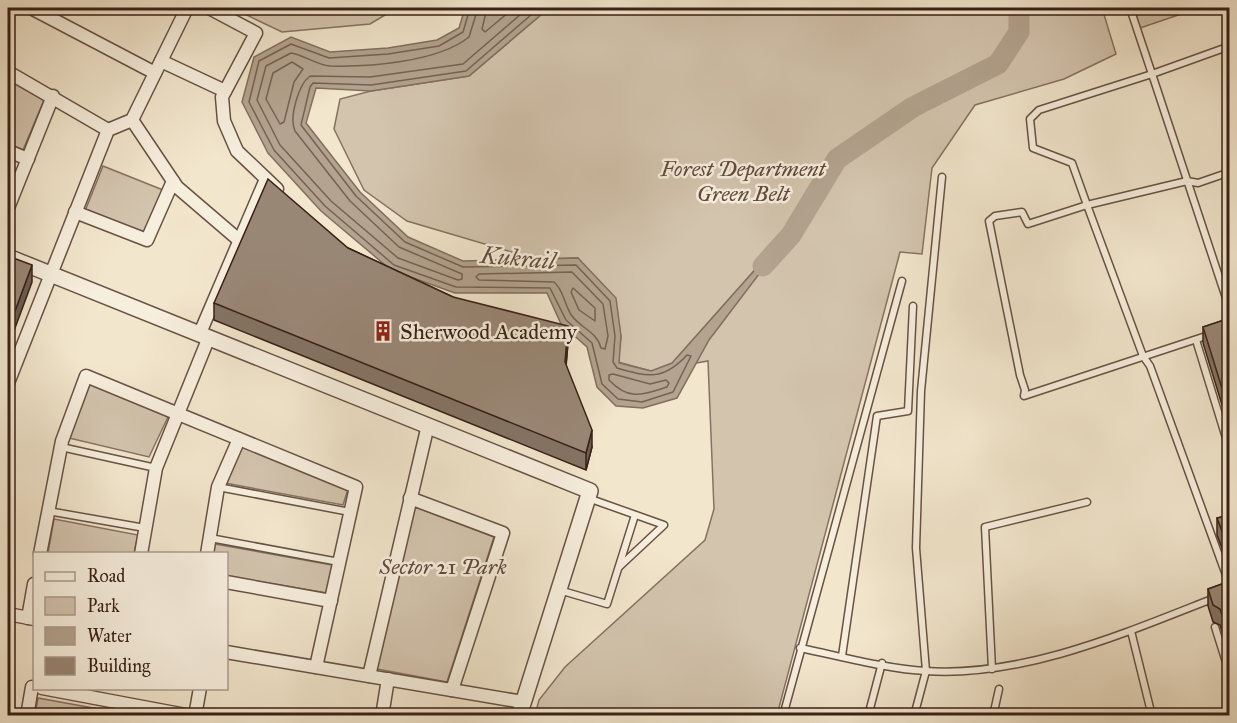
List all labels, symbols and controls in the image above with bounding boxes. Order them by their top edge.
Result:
park label: Forest Department Green Belt [660,155,827,207]
water label: Kukrail [478,240,559,276]
place label: Sherwood Academy [400,318,577,345]
building icon: Sherwood Academy [371,319,395,343]
legend [33,552,228,690]
park label: Sector 21 Park [378,553,507,580]
text: Road [87,565,125,587]
text: Park [87,595,120,617]
text: Water [87,625,132,647]
text: Building [87,655,151,678]

